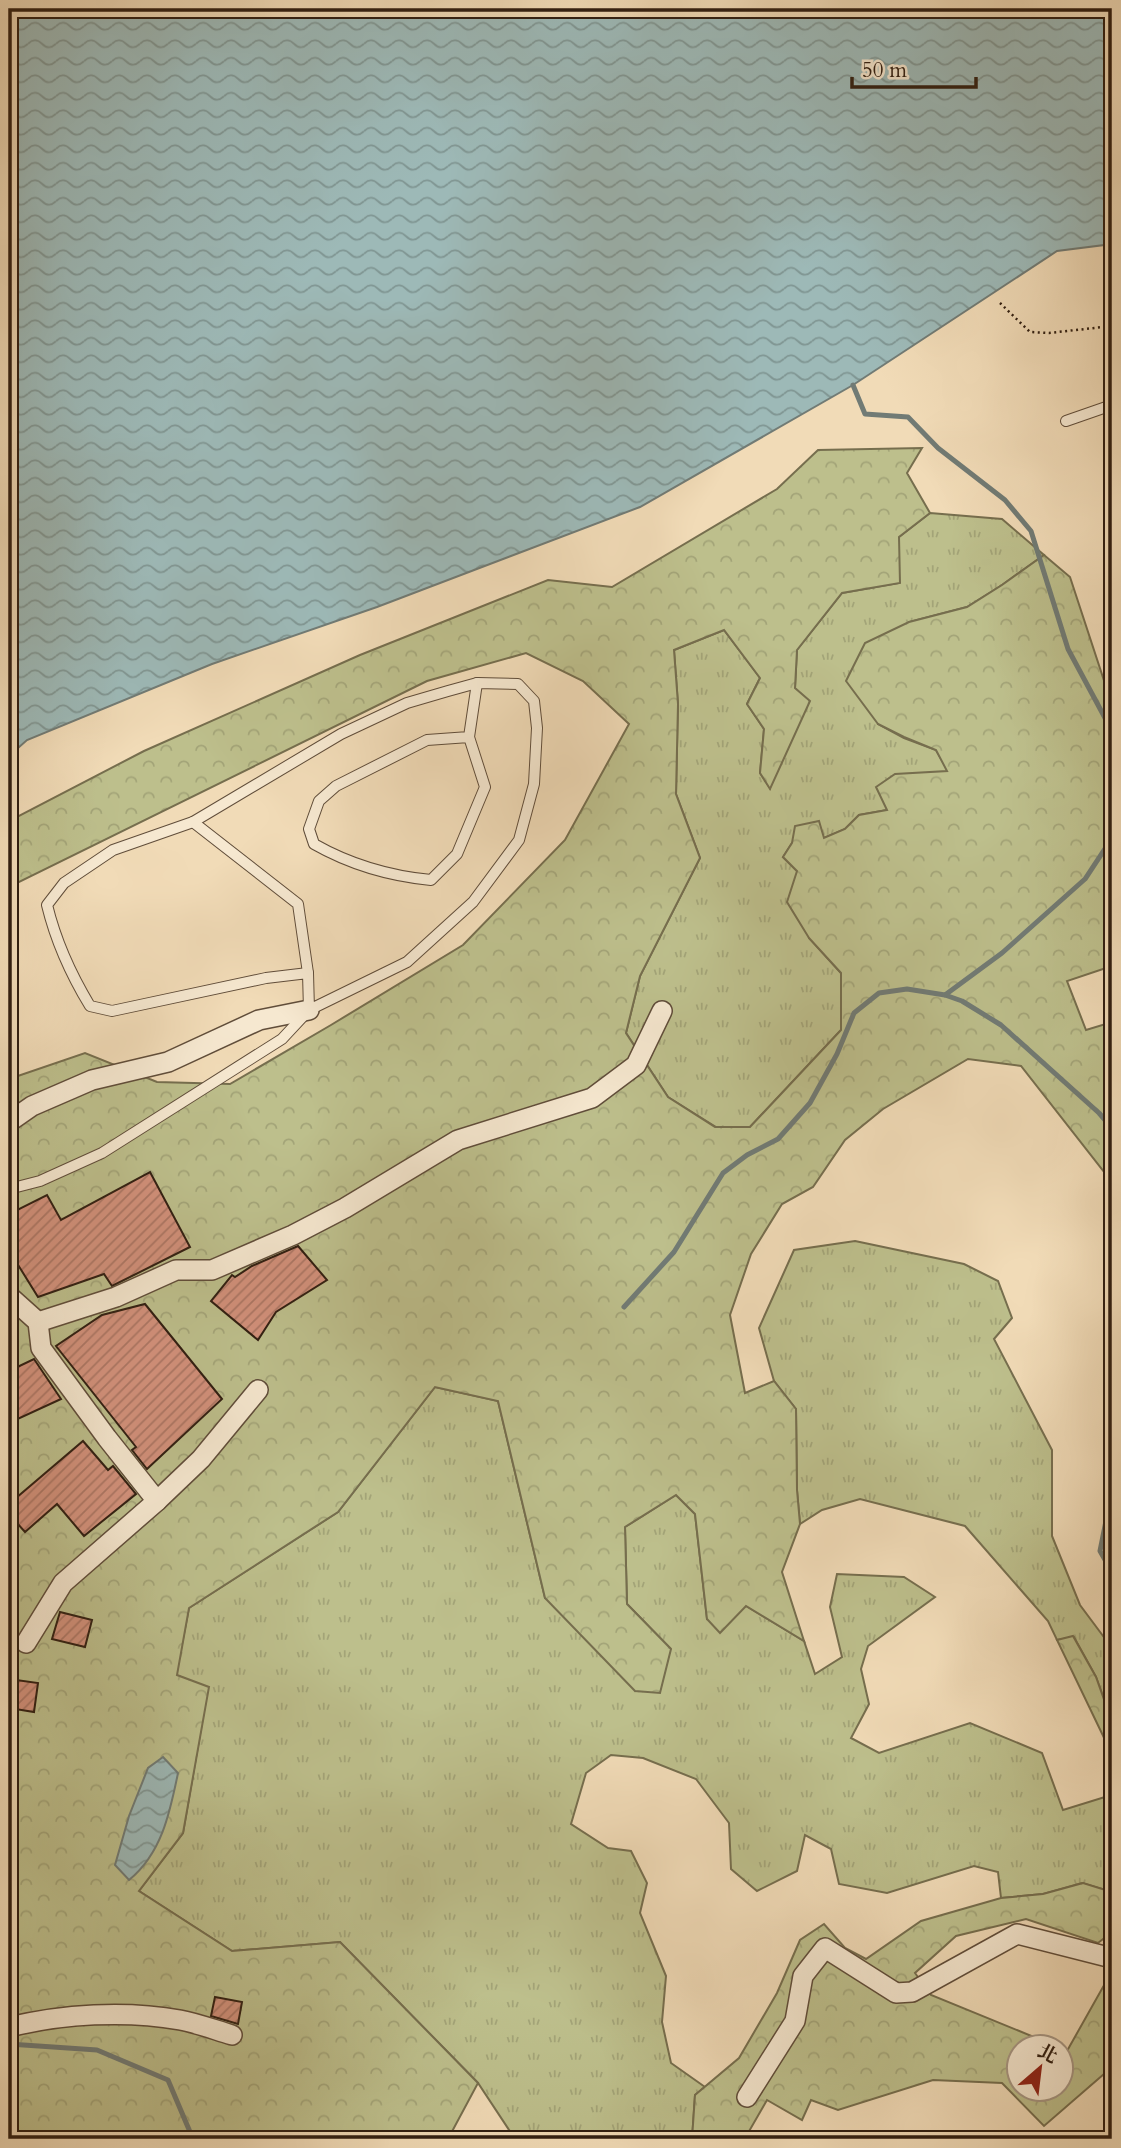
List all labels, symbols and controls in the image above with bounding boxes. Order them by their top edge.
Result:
scale bar [852,46,976,90]
text: 50 m [862,56,907,85]
north arrow [1006,2032,1076,2102]
text: 北 [1033,2038,1062,2070]

